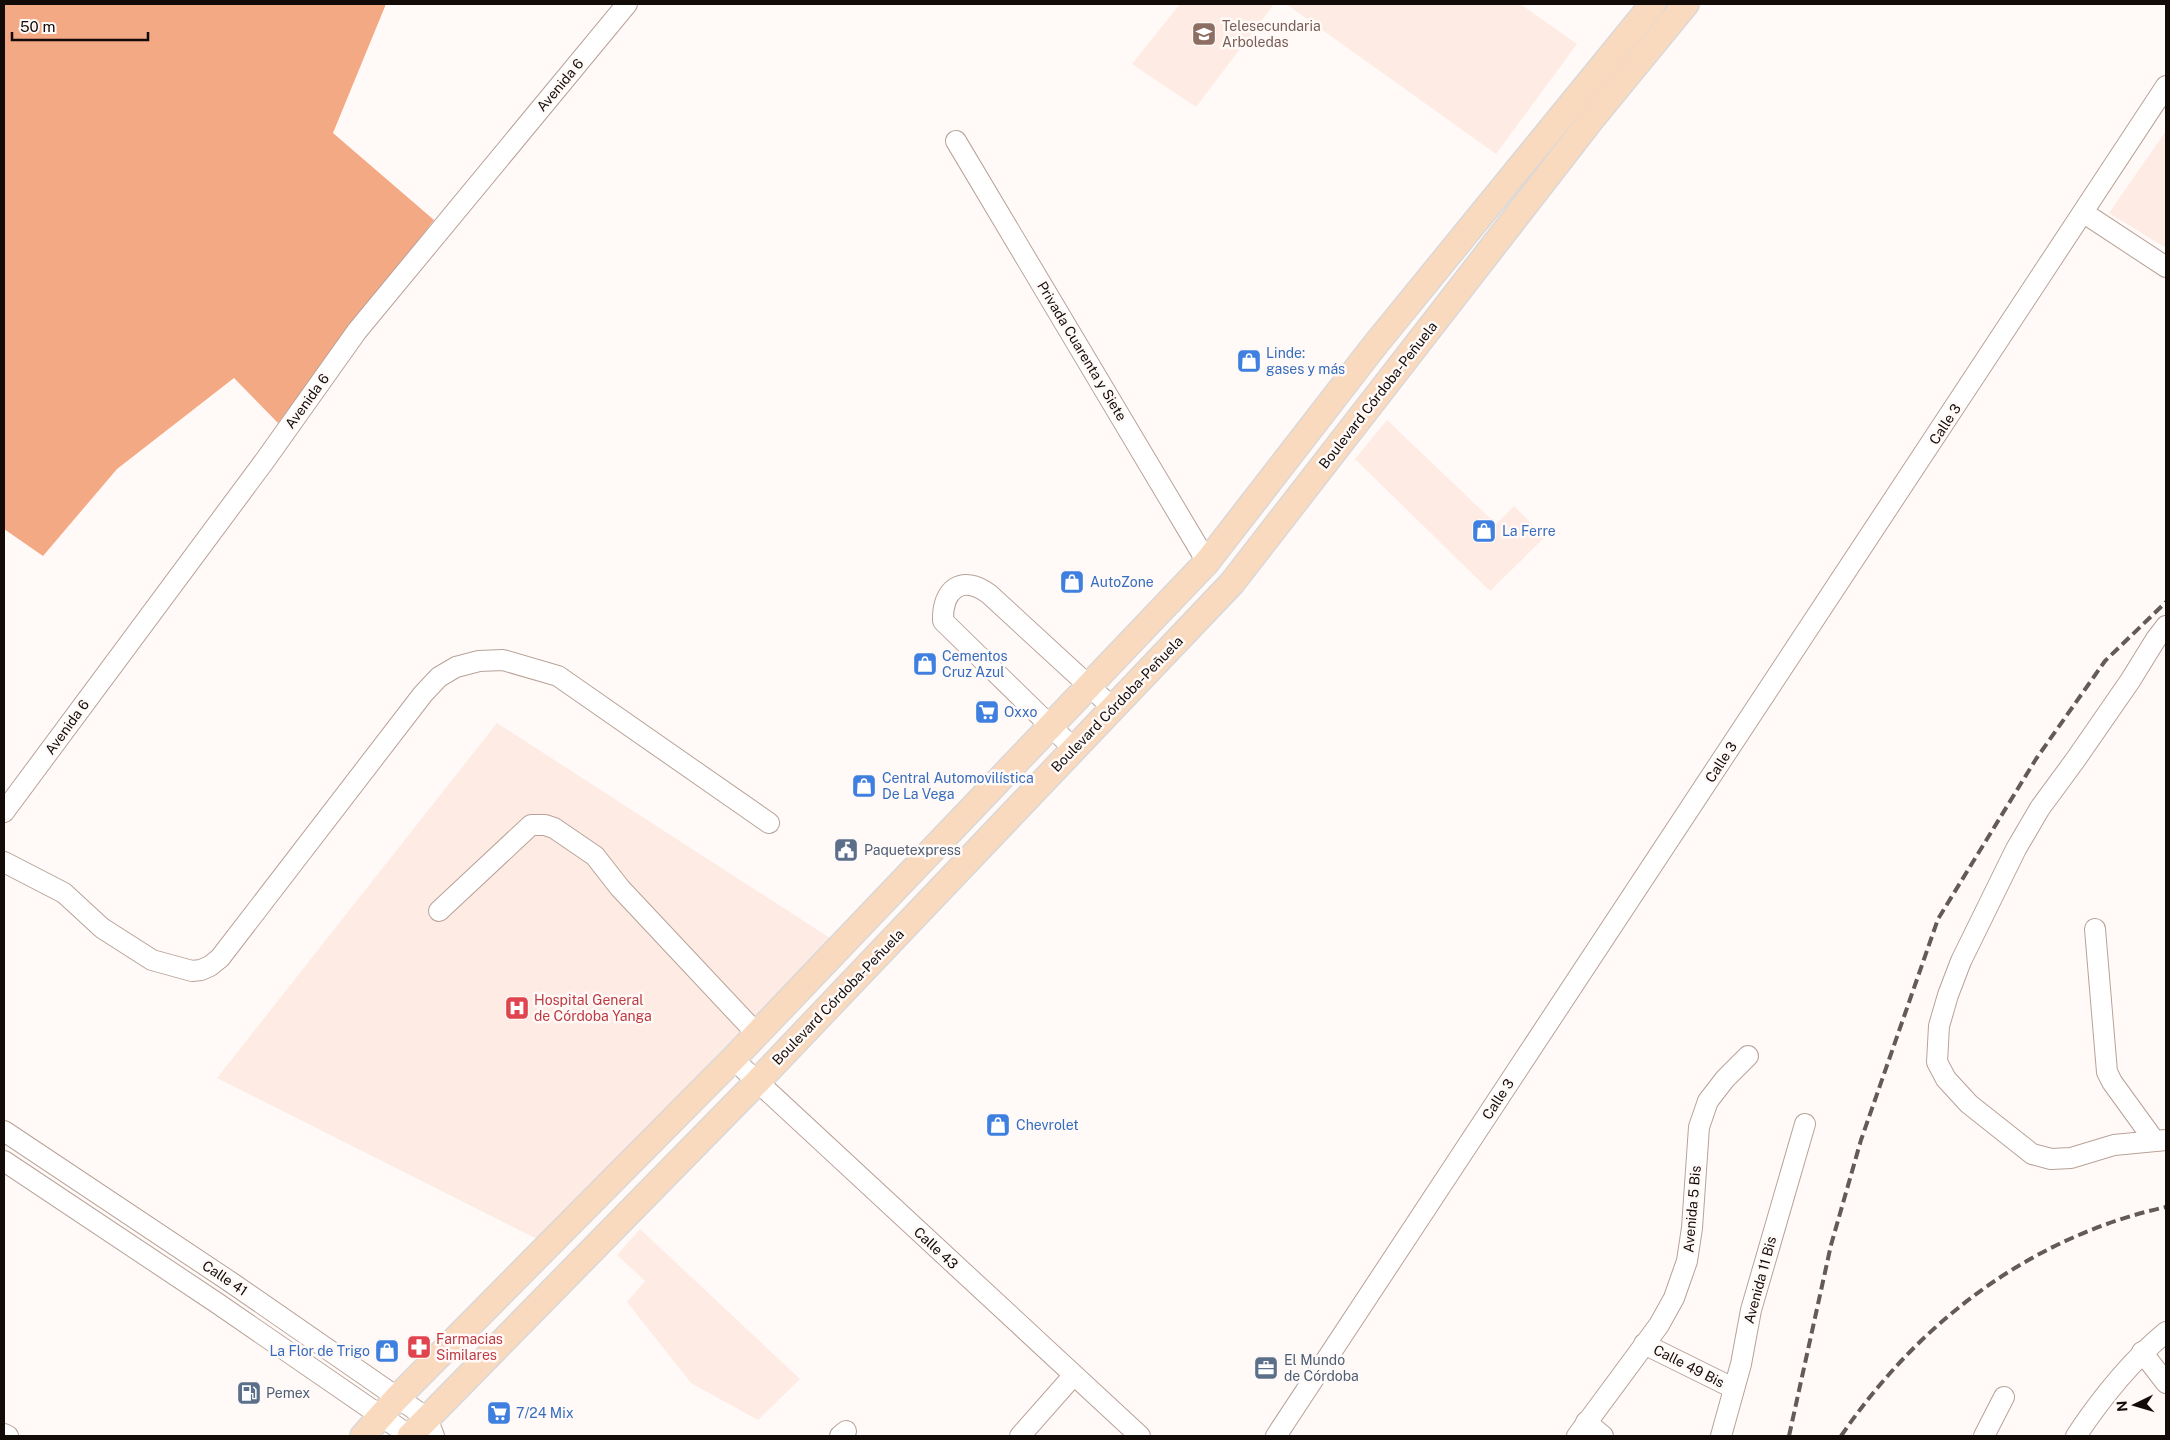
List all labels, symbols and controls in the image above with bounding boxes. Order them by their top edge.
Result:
scale bar [12,10,149,42]
text: 50 m [20,18,55,35]
place label: Telesecundaria Arboledas [1222,18,1321,50]
school or university icon: Telesecundaria Arboledas [1191,21,1217,47]
street label: Avenida 6 [533,55,587,115]
street label: Privada Cuarenta y Siete [1034,279,1130,424]
street label: Boulevard Córdoba-Peñuela [1316,318,1440,472]
place label: Linde: gases y más [1266,345,1345,377]
shop icon: Linde: gases y más [1236,348,1262,374]
street label: Avenida 6 [282,370,332,431]
street label: Calle 3 [1926,401,1964,447]
shop icon: La Ferre [1471,518,1497,544]
place label: La Ferre [1502,523,1556,539]
shop icon: AutoZone [1059,569,1085,595]
place label: AutoZone [1090,574,1154,590]
street label: Boulevard Córdoba-Peñuela [1048,633,1186,775]
place label: Cementos Cruz Azul [942,648,1008,680]
shop icon: Cementos Cruz Azul [912,651,938,677]
street label: Avenida 6 [42,696,92,757]
supermarket icon: Oxxo [974,699,1000,725]
place label: Oxxo [1004,704,1037,720]
street label: Calle 3 [1702,739,1740,785]
place label: Central Automovilística De La Vega [882,770,1034,802]
shop icon: Central Automovilística De La Vega [851,773,877,799]
public building icon: Paquetexpress [833,837,859,863]
place label: Paquetexpress [864,842,961,858]
street label: Boulevard Córdoba-Peñuela [769,926,907,1068]
place label: Hospital General de Córdoba Yanga [534,992,652,1024]
hospital icon: Hospital General de Córdoba Yanga [504,995,530,1021]
street label: Calle 3 [1479,1076,1517,1122]
shop icon: Chevrolet [985,1112,1011,1138]
place label: Chevrolet [1016,1117,1079,1133]
street label: Avenida 5 Bis [1680,1165,1704,1253]
street label: Calle 43 [911,1224,961,1272]
street label: Avenida 11 Bis [1741,1235,1779,1325]
street label: Calle 41 [199,1257,251,1299]
place label: Farmacias Similares [436,1331,503,1363]
pharmacy icon: Farmacias Similares [406,1334,432,1360]
shop icon: La Flor de Trigo [374,1338,400,1364]
street label: Calle 49 Bis [1651,1341,1727,1391]
place label: La Flor de Trigo [269,1343,370,1359]
place label: El Mundo de Córdoba [1284,1352,1359,1384]
office icon: El Mundo de Córdoba [1253,1355,1279,1381]
fuel station icon: Pemex [236,1380,262,1406]
north arrow [2110,1380,2160,1430]
place label: Pemex [266,1385,310,1401]
supermarket icon: 7/24 Mix [486,1400,512,1426]
text: N [2114,1400,2130,1412]
place label: 7/24 Mix [516,1405,574,1421]

